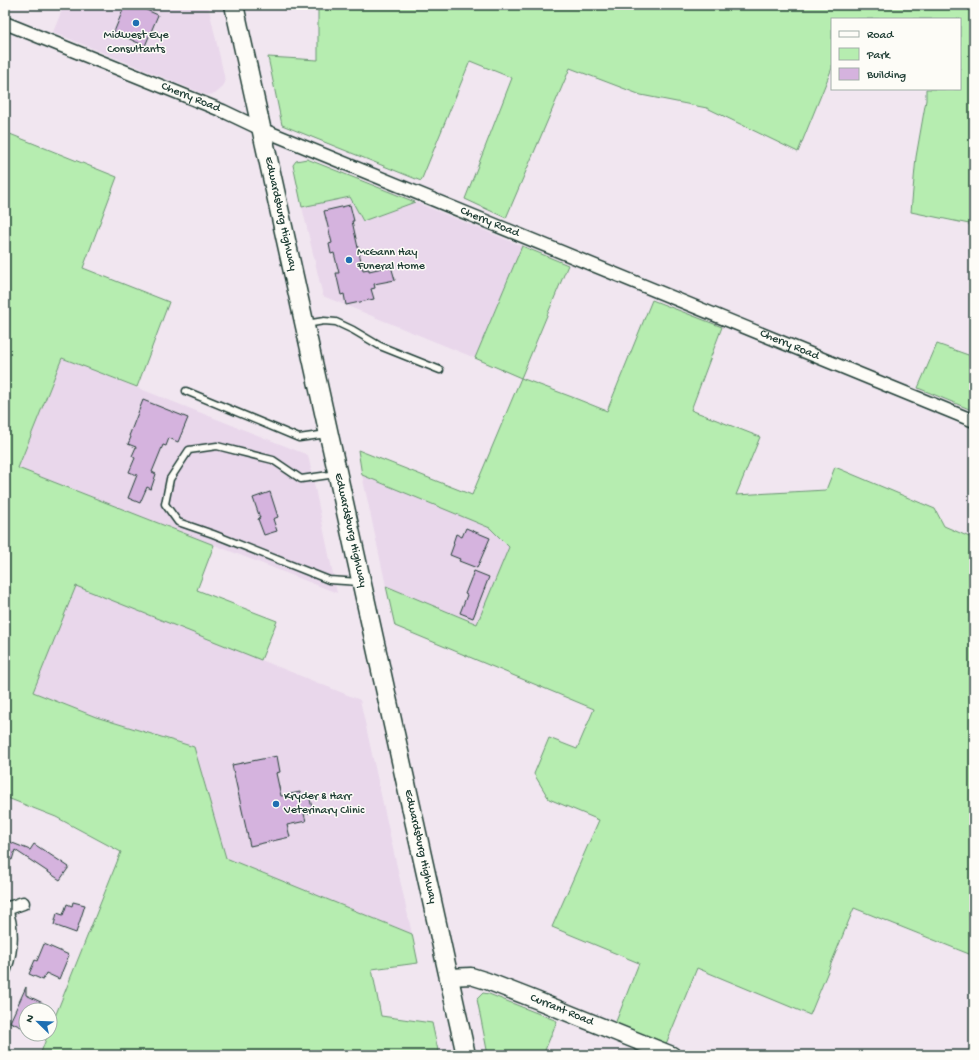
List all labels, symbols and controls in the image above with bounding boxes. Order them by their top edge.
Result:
marker: Midwest Eye Consultants [131,18,141,28]
legend [831,18,961,90]
place label: Midwest Eye Consultants [103,29,169,57]
text: Road [867,29,894,43]
text: Park [866,49,892,63]
text: Building [866,69,906,83]
street label: Cherry Road [159,80,223,116]
street label: Edwardsburg Highway [261,155,300,273]
street label: Cherry Road [458,204,522,241]
place label: McGann Hay Funeral Home [356,246,426,274]
marker: McGann Hay Funeral Home [344,255,354,265]
street label: Cherry Road [758,327,822,364]
street label: Edwardsburg Highway [331,472,370,589]
street label: Edwardsburg Highway [401,788,439,905]
place label: Kryder & Harr Veterinary Clinic [283,790,365,818]
marker: Kryder & Harr Veterinary Clinic [271,799,281,809]
street label: Currant Road [528,991,596,1030]
north arrow [18,1002,58,1042]
text: N [24,1013,38,1025]

